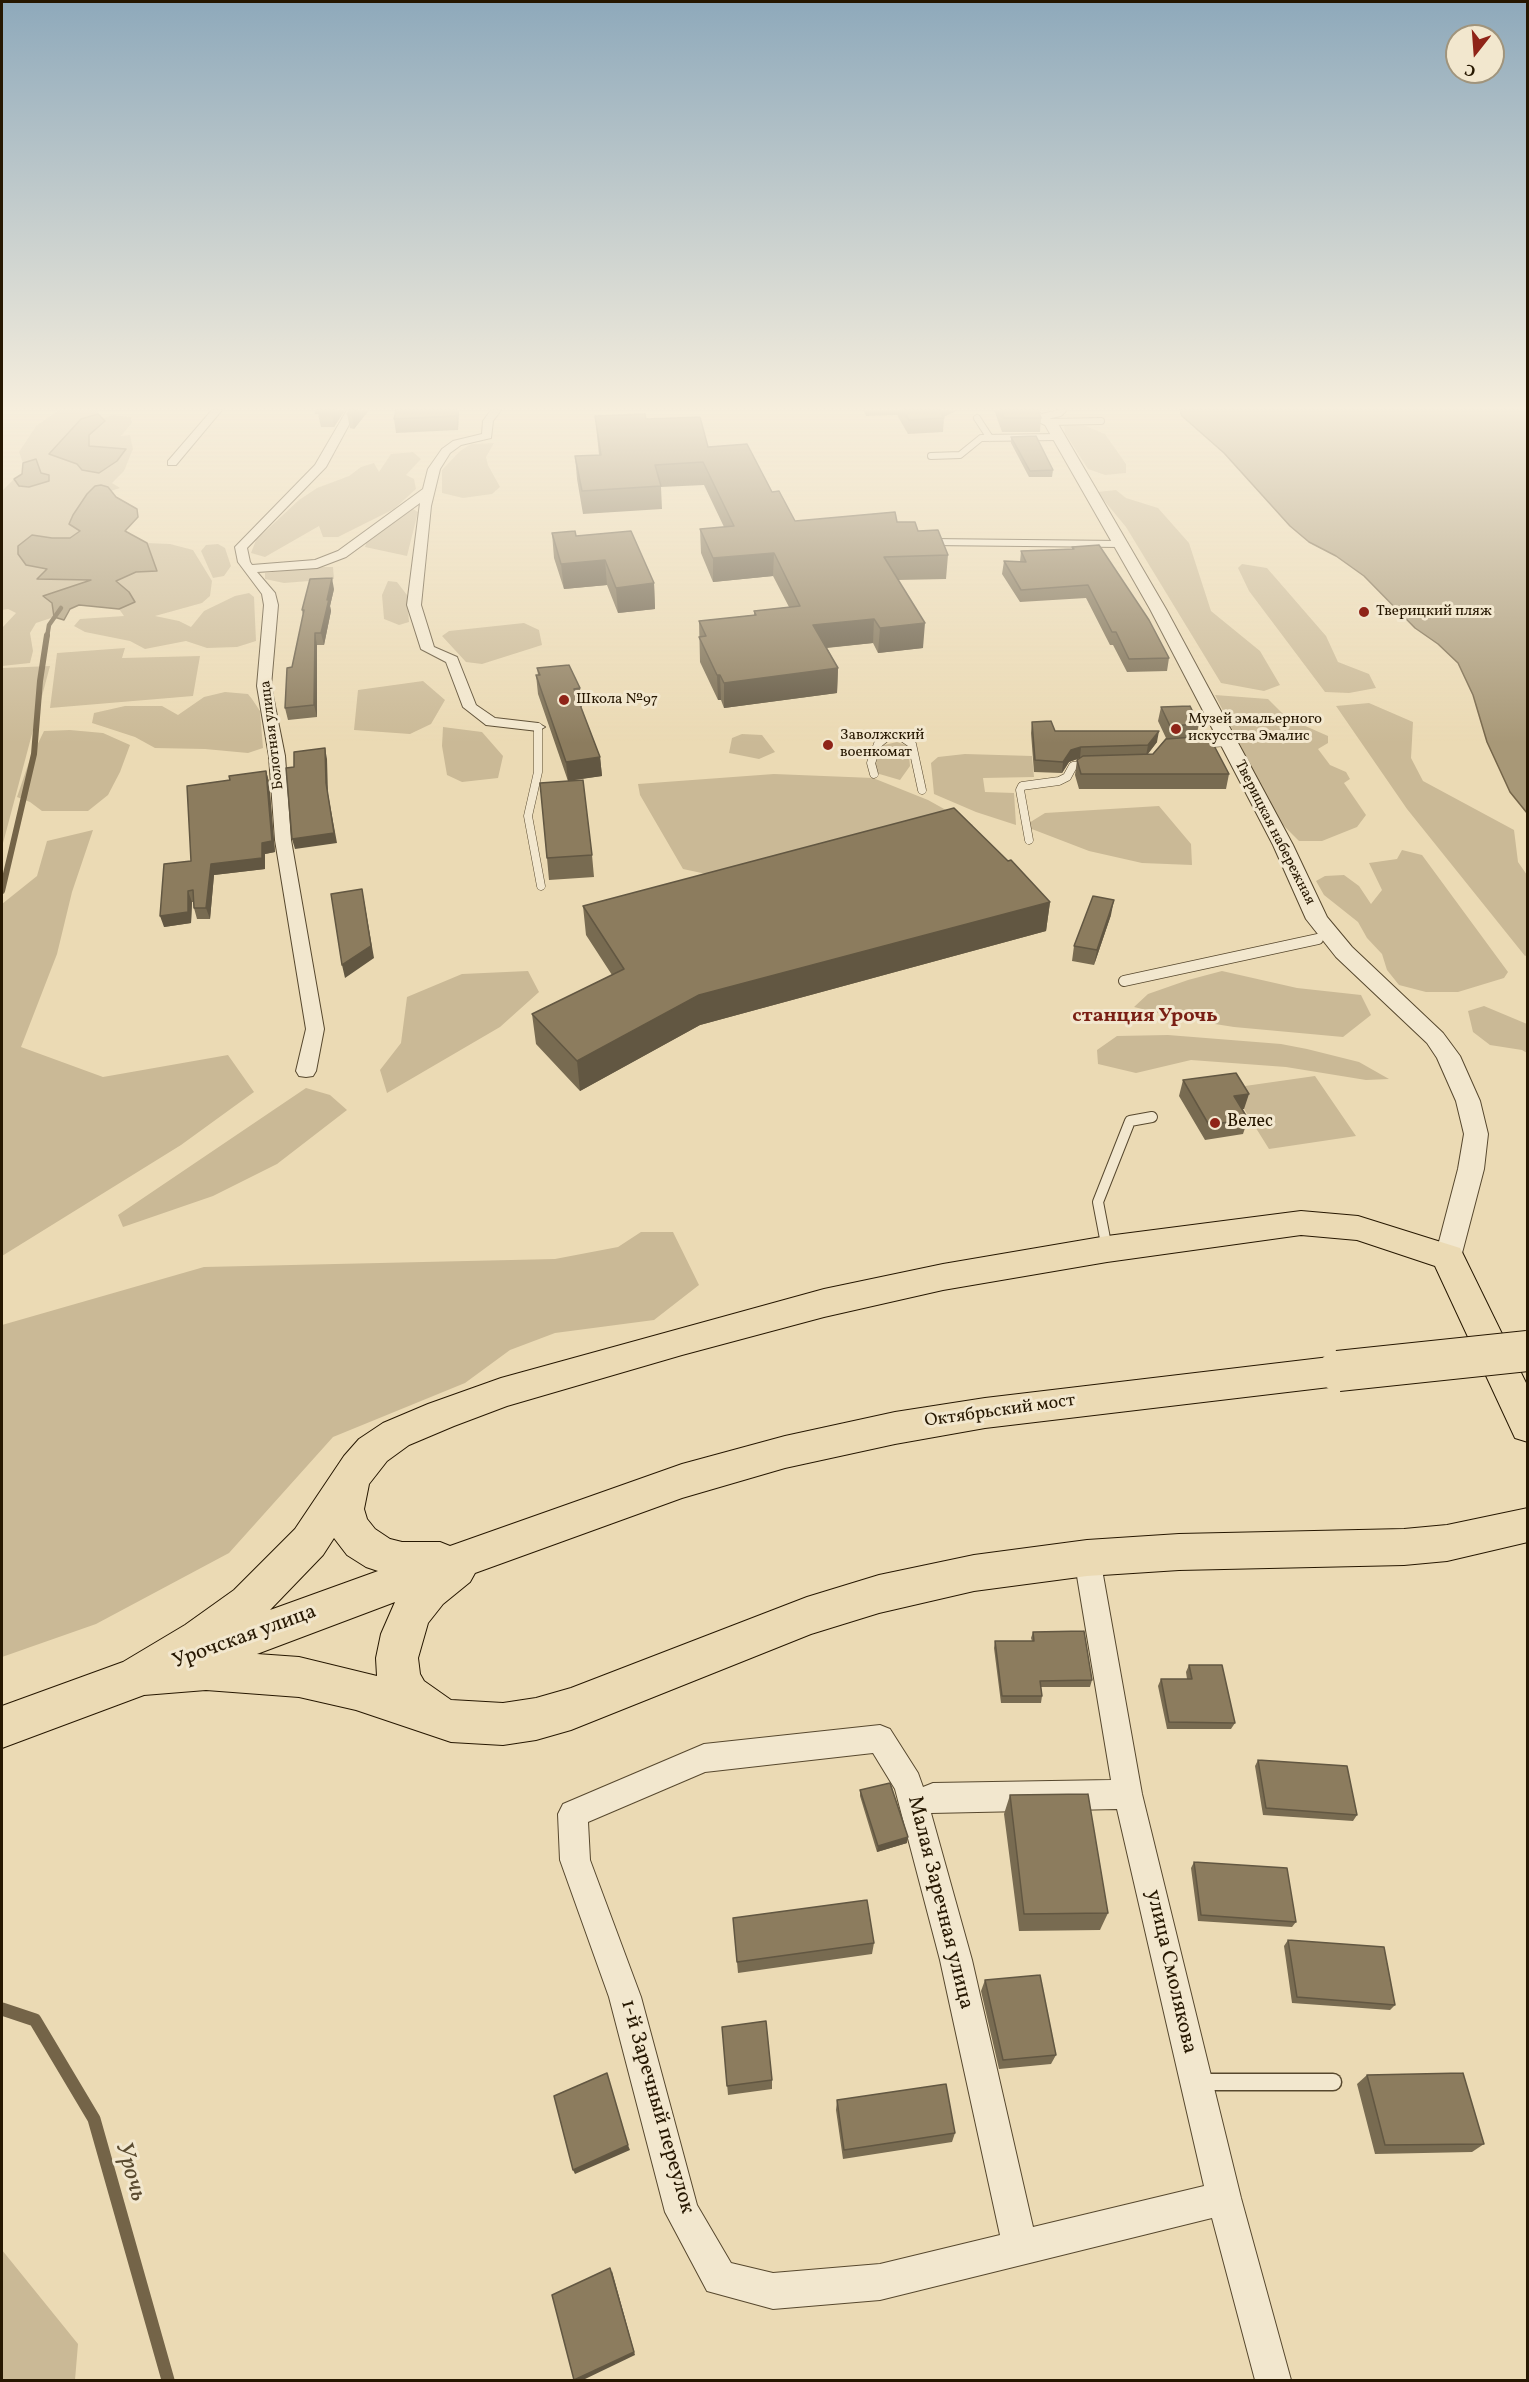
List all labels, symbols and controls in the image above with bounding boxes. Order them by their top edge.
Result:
north arrow [1445,24,1505,84]
text: С [1462,57,1478,81]
place label: Тверицкий пляж [1376,603,1492,621]
marker: Тверицкий пляж [1357,605,1371,619]
street label: Болотная улица [257,679,289,791]
place label: Школа №97 [576,691,658,709]
marker: Школа №97 [557,693,571,707]
place label: Музей эмальерного искусства Эмалис [1188,711,1322,746]
marker: Музей эмальерного искусства Эмалис [1169,722,1183,736]
place label: Заволжский военкомат [840,727,924,762]
marker: Заволжский военкомат [821,738,835,752]
street label: Тверицкая набережная [1230,758,1318,908]
district label: станция Урочь [1072,1005,1218,1029]
place label: Велес [1227,1112,1273,1134]
marker: Велес [1208,1116,1222,1130]
street label: Октябрьский мост [923,1391,1077,1433]
street label: Урочская улица [170,1600,320,1676]
street label: Малая Заречная улица [900,1794,978,2012]
street label: улица Смолякова [1139,1888,1201,2056]
street label: 1-й Заречный переулок [613,1997,699,2217]
water label: Урочь [107,2139,151,2205]

